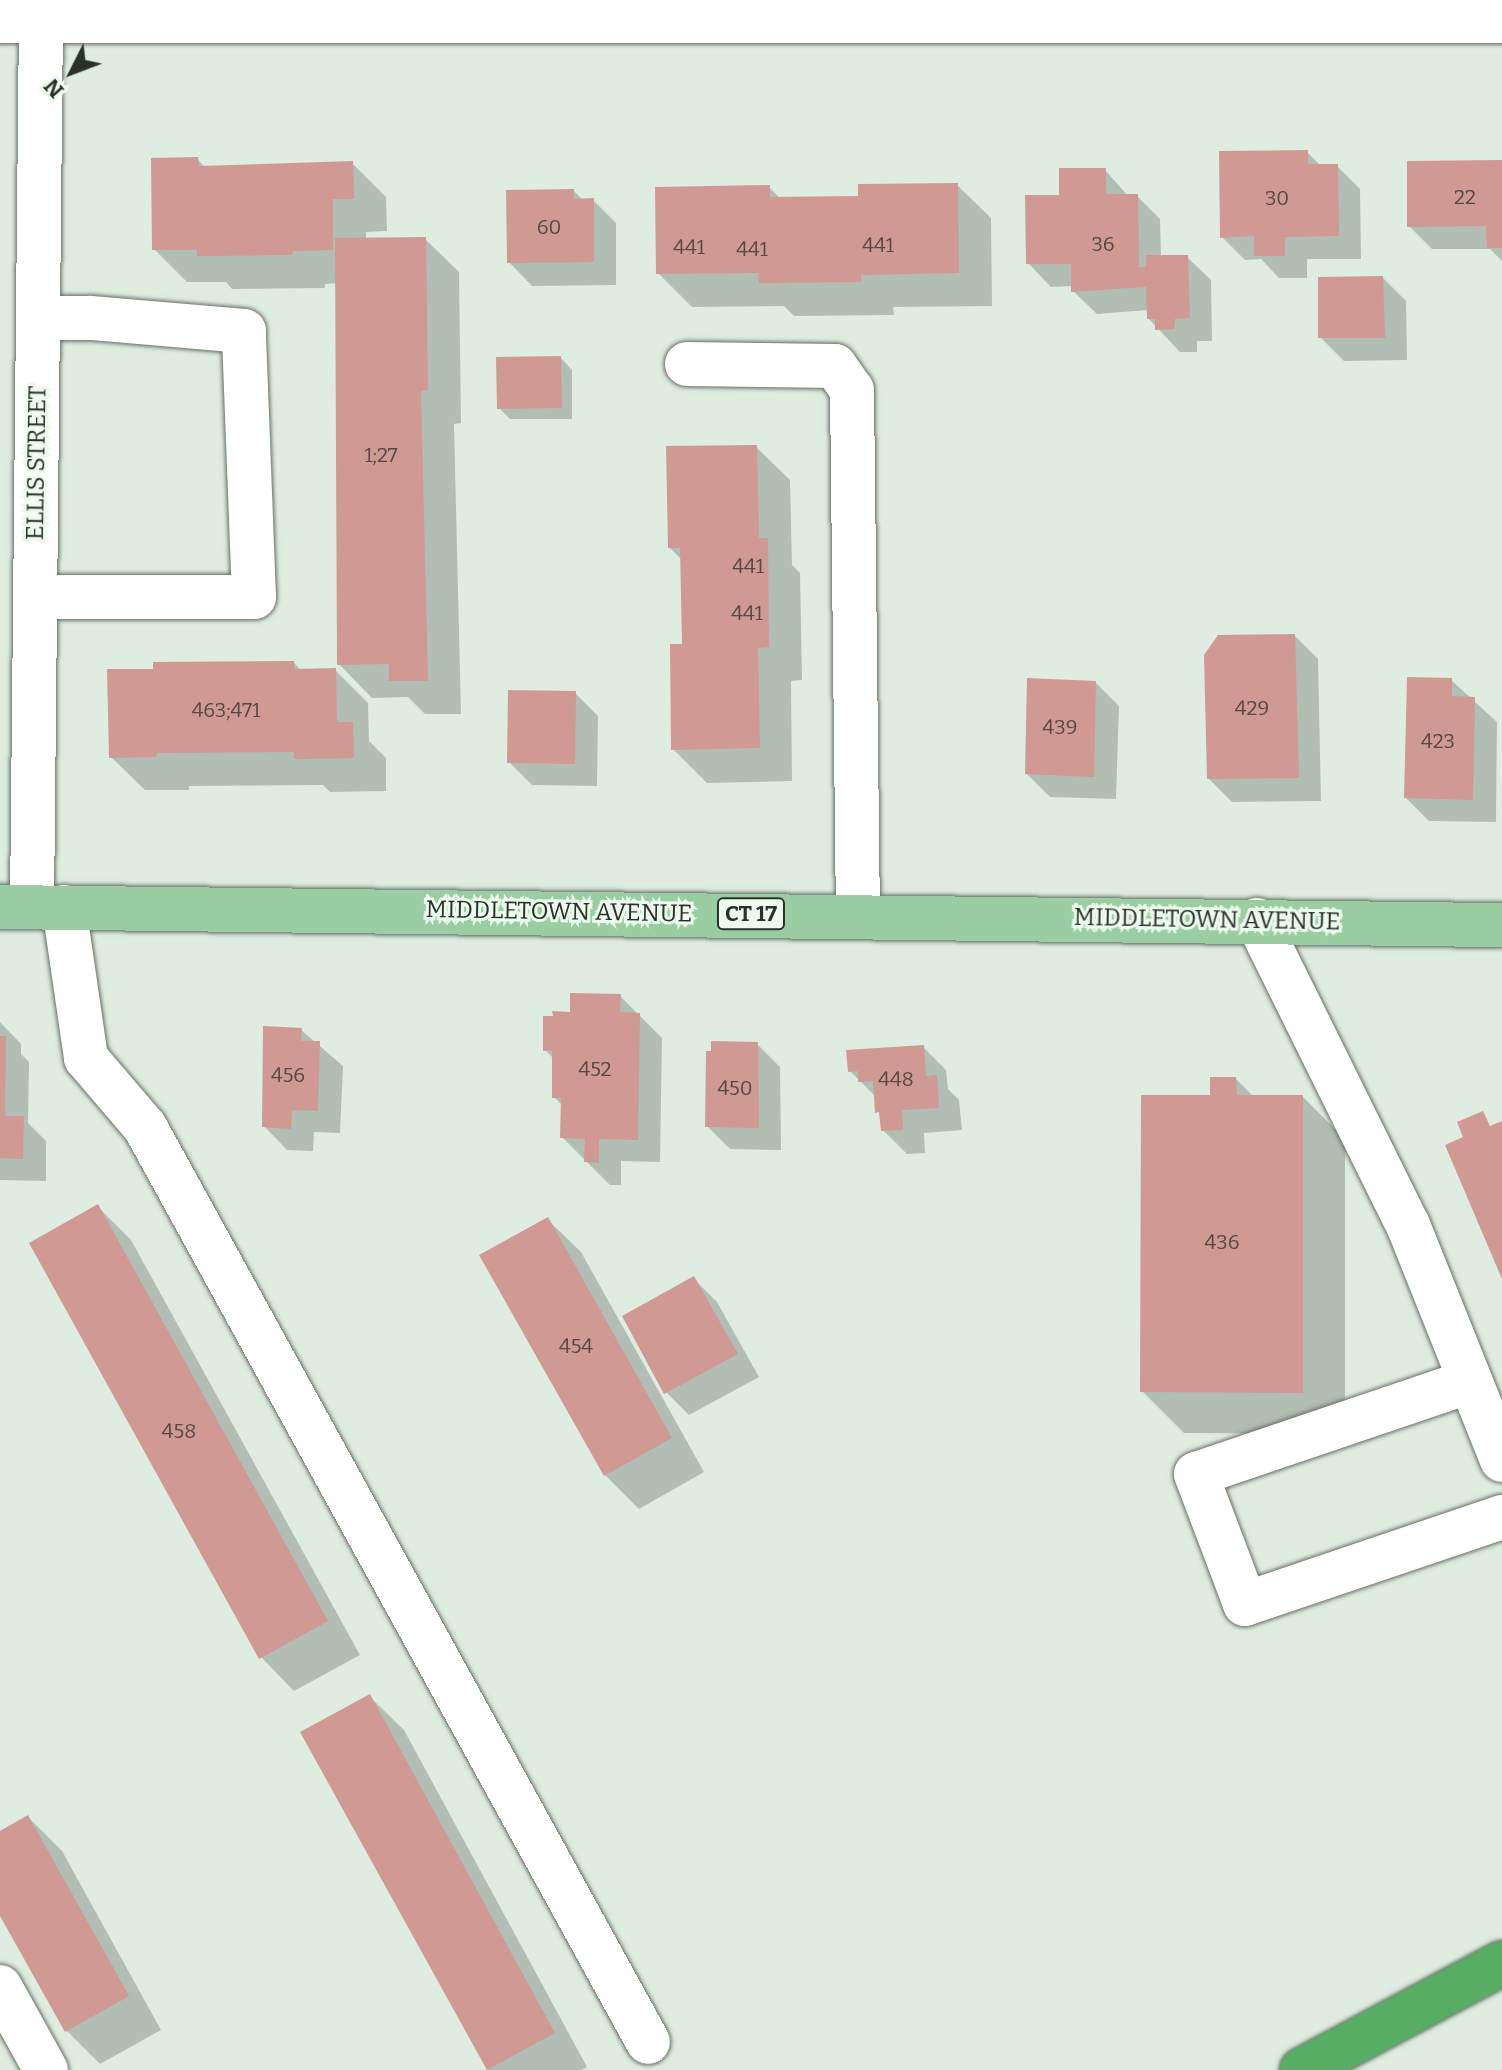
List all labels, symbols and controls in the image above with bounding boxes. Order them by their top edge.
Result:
north arrow [32,32,112,112]
text: N [38,73,70,104]
house number: 22 [1454,185,1476,209]
house number: 30 [1265,186,1289,210]
house number: 60 [537,215,561,239]
house number: 36 [1091,232,1115,256]
house number: 441 [862,233,894,257]
house number: 441 [673,235,705,259]
house number: 441 [736,237,768,261]
street label: ELLIS STREET [21,386,53,540]
house number: 1;27 [364,443,398,467]
house number: 441 [732,554,764,578]
house number: 441 [731,601,763,625]
house number: 429 [1235,696,1269,720]
house number: 463;471 [192,698,260,722]
house number: 439 [1043,715,1077,739]
house number: 423 [1421,729,1455,753]
street label: MIDDLETOWN AVENUE [425,895,693,929]
road number: CT 17 [715,896,787,932]
street label: MIDDLETOWN AVENUE [1073,903,1341,937]
house number: 452 [579,1057,611,1081]
house number: 456 [271,1063,305,1087]
house number: 448 [878,1067,914,1091]
house number: 450 [717,1076,753,1100]
house number: 436 [1205,1230,1239,1254]
house number: 454 [559,1334,593,1358]
house number: 458 [162,1419,196,1443]

